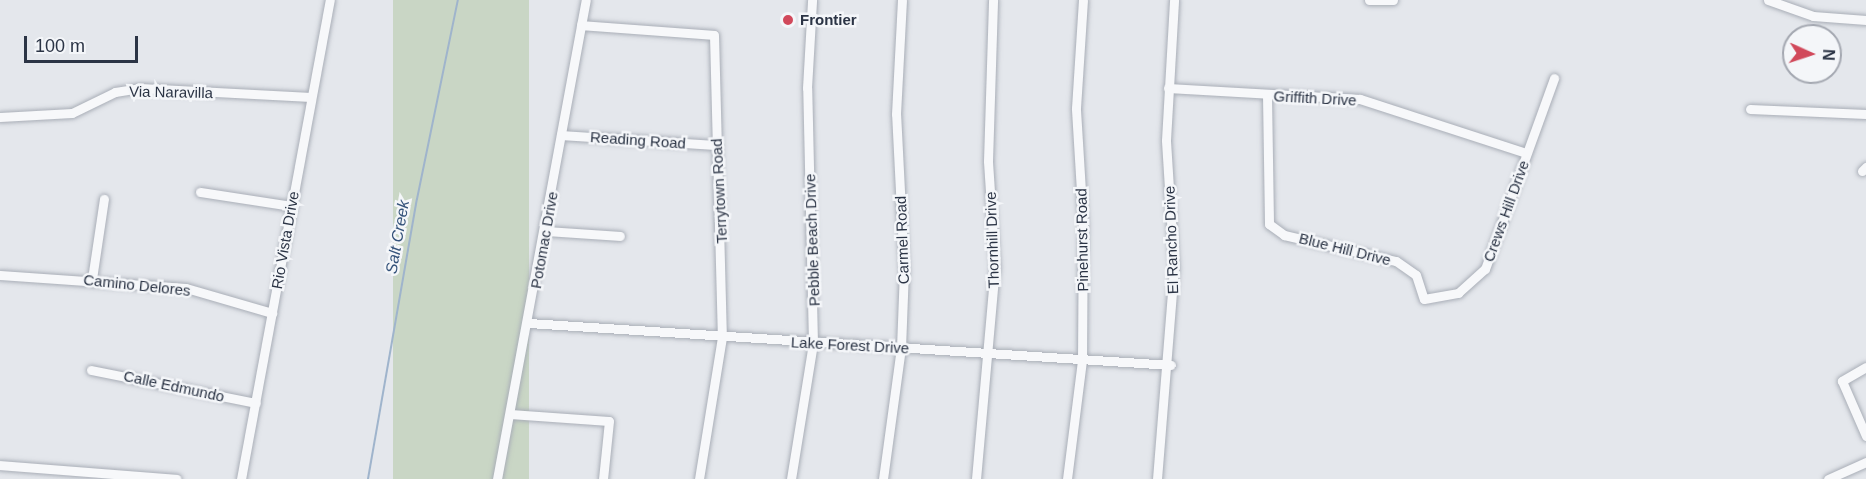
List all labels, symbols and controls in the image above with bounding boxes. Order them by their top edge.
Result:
place label: Frontier [800,11,857,29]
marker: Frontier [781,13,795,27]
scale bar [27,24,141,62]
north arrow [1782,24,1842,84]
text: 100 m [35,36,85,56]
text: N [1820,49,1837,61]
street label: Via Naravilla [129,82,213,102]
street label: Griffith Drive [1273,87,1357,109]
street label: Reading Road [590,128,686,152]
street label: Terrytown Road [707,138,731,244]
street label: Crews Hill Drive [1479,158,1533,264]
street label: Pebble Beach Drive [801,173,823,307]
street label: El Rancho Drive [1160,186,1182,294]
street label: Pinehurst Road [1072,188,1092,292]
street label: Rio Vista Drive [268,190,302,290]
street label: Potomac Drive [527,190,561,290]
street label: Thornhill Drive [981,191,1003,289]
street label: Carmel Road [891,196,913,284]
water label: Salt Creek [382,199,414,275]
street label: Blue Hill Drive [1297,229,1393,269]
street label: Camino Delores [83,270,191,300]
street label: Lake Forest Drive [790,333,910,357]
street label: Calle Edmundo [122,367,226,405]

